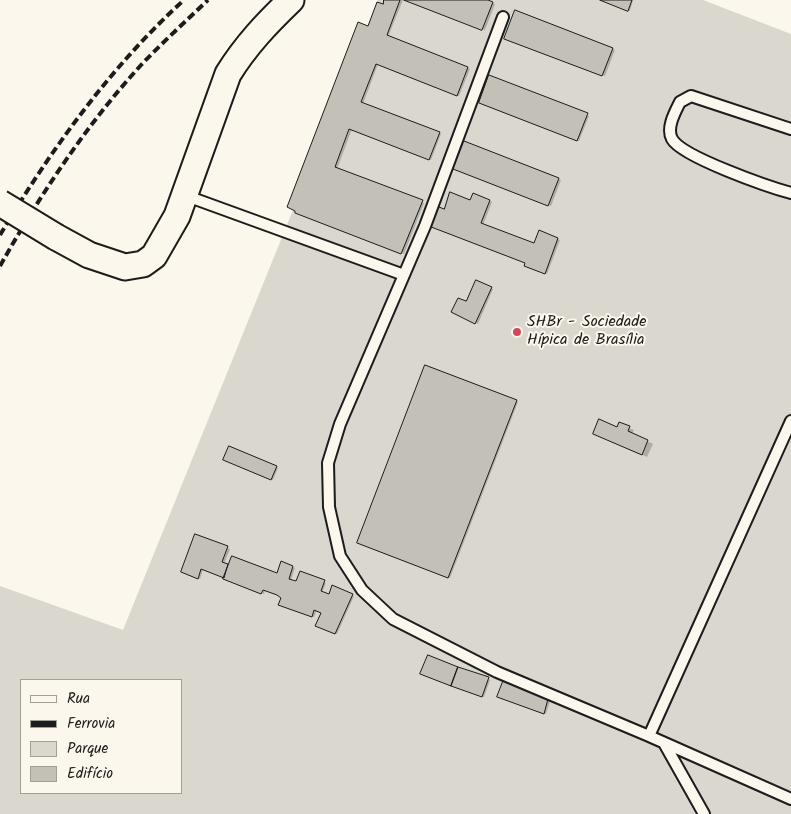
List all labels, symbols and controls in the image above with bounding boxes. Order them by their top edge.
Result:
place label: SHBr - Sociedade Hípica de Brasília [527,313,646,351]
marker: SHBr - Sociedade Hípica de Brasília [511,326,523,338]
legend [20,679,182,794]
text: Rua [67,687,90,711]
text: Ferrovia [67,712,115,736]
text: Parque [67,737,108,761]
text: Edifício [67,762,113,786]

